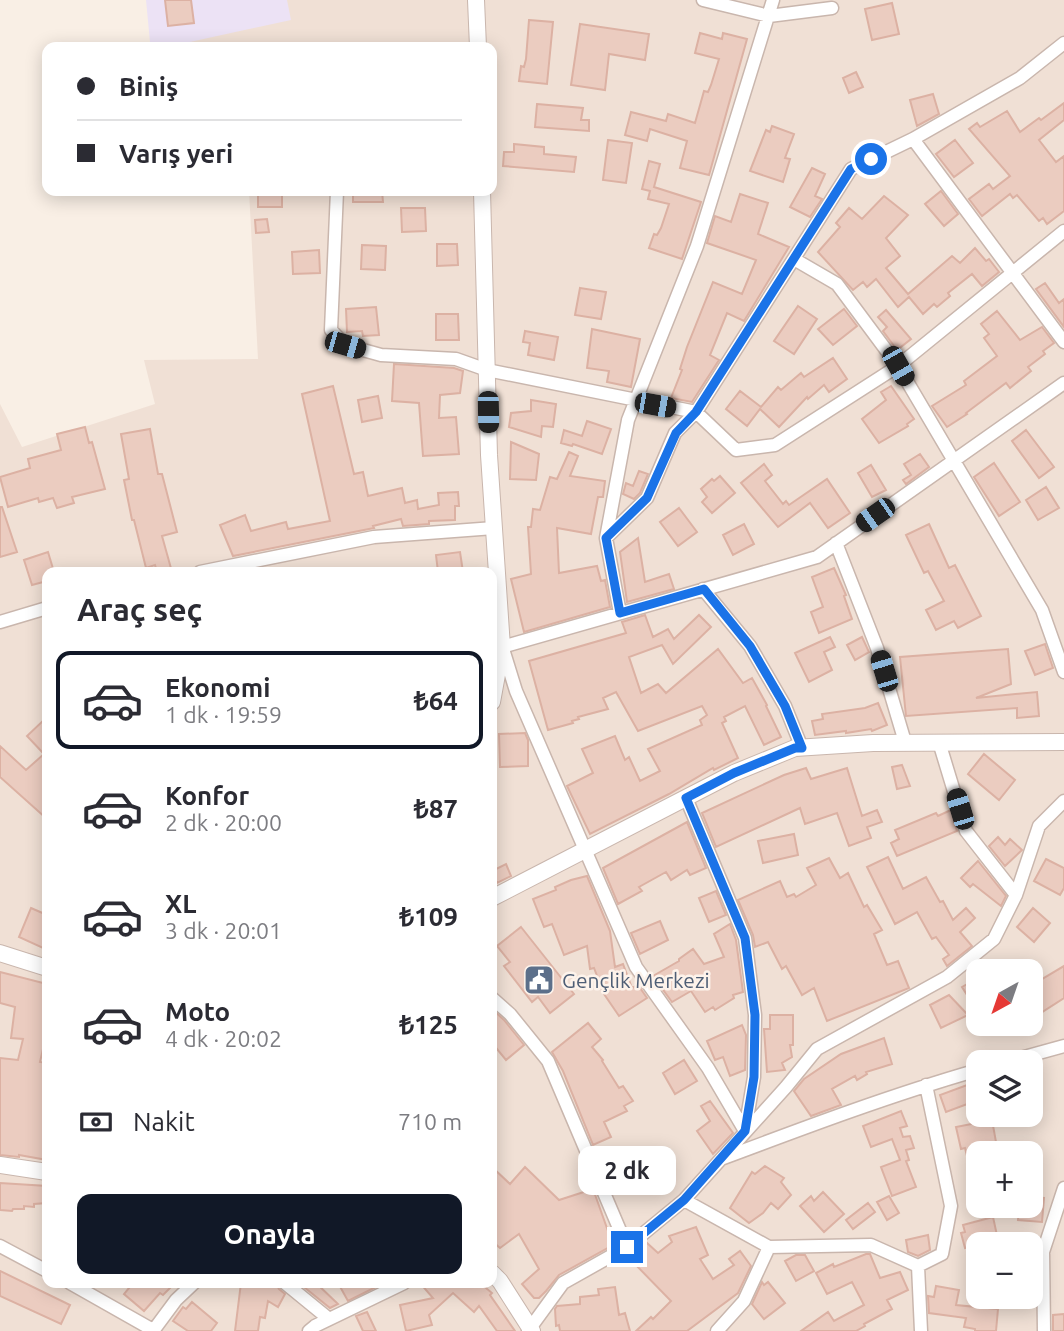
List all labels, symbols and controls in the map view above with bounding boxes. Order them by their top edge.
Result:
text: Biniş [119,72,178,101]
text: Varış yeri [119,139,233,168]
route start [855,143,887,175]
car [322,329,369,361]
car [879,343,918,389]
car [478,391,499,433]
car [633,391,678,419]
car [852,494,899,536]
text: Araç seç [77,591,202,627]
car [868,648,901,694]
icon: car [81,669,144,732]
text: Ekonomi [165,673,270,702]
text: ₺64 [414,686,458,715]
text: 1 dk · 19:59 [165,702,282,727]
icon: car [81,777,144,840]
text: Konfor [165,781,249,810]
car [944,786,977,832]
text: ₺87 [414,794,458,823]
text: 2 dk · 20:00 [165,810,282,835]
icon: car [81,885,144,948]
text: XL [165,889,196,918]
text: ₺109 [399,902,458,931]
text: 3 dk · 20:01 [165,918,282,943]
north arrow [966,959,1043,1036]
map controls [966,959,1043,1309]
public building icon: Gençlik Merkezi [522,963,556,997]
place label: Gençlik Merkezi [562,968,710,992]
icon: car [81,993,144,1056]
text: Moto [165,997,230,1026]
text: ₺125 [399,1010,458,1039]
text: 4 dk · 20:02 [165,1026,282,1051]
button: layers [966,1050,1043,1127]
icon: cash [77,1103,115,1141]
text: Nakit [133,1107,195,1136]
text: 710 m [398,1109,462,1134]
button: + [966,1141,1043,1218]
callout: 2 dk [578,1146,676,1194]
text: 2 dk [604,1158,650,1183]
button: Onayla [77,1194,462,1274]
route end [611,1231,643,1263]
button: − [966,1232,1043,1309]

